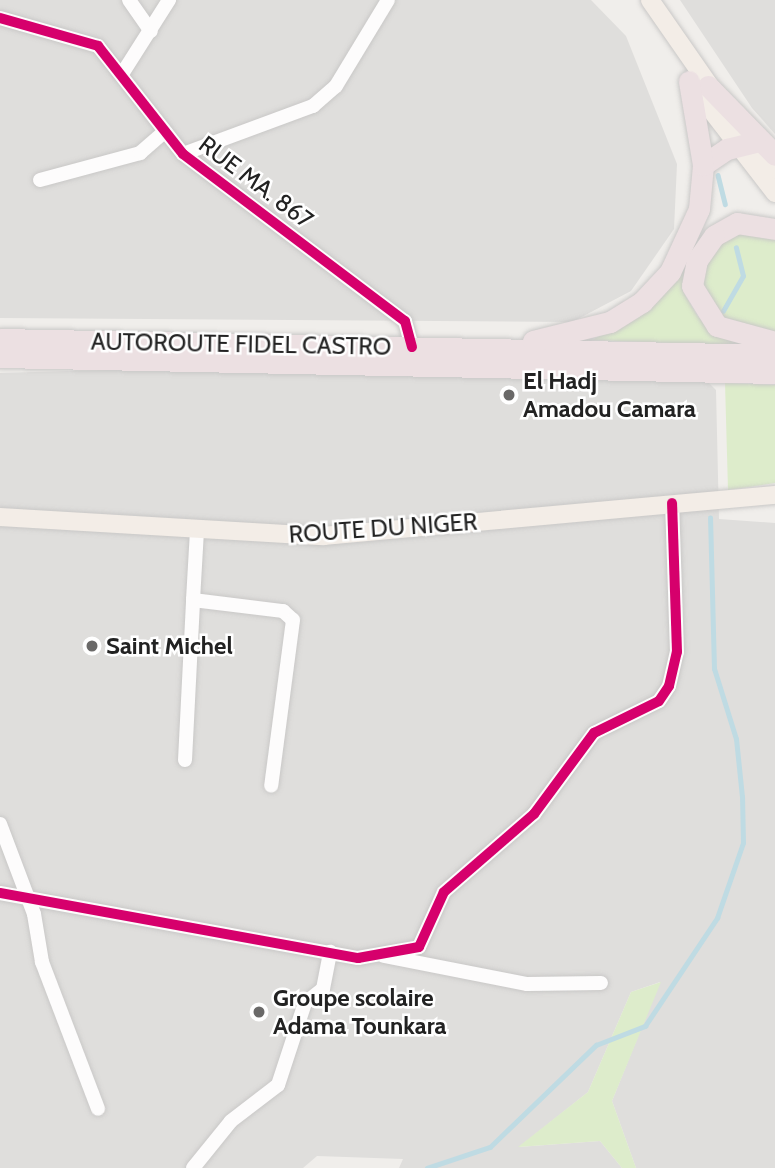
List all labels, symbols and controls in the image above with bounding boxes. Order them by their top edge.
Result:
street label: RUE MA. 867 [193,130,319,234]
street label: AUTOROUTE FIDEL CASTRO [91,327,391,361]
place label: El Hadj Amadou Camara [523,367,696,423]
marker: El Hadj Amadou Camara [501,387,517,403]
street label: ROUTE DU NIGER [288,507,478,549]
place label: Saint Michel [106,632,233,660]
marker: Saint Michel [84,638,100,654]
place label: Groupe scolaire Adama Tounkara [273,984,446,1040]
marker: Groupe scolaire Adama Tounkara [251,1004,267,1020]

